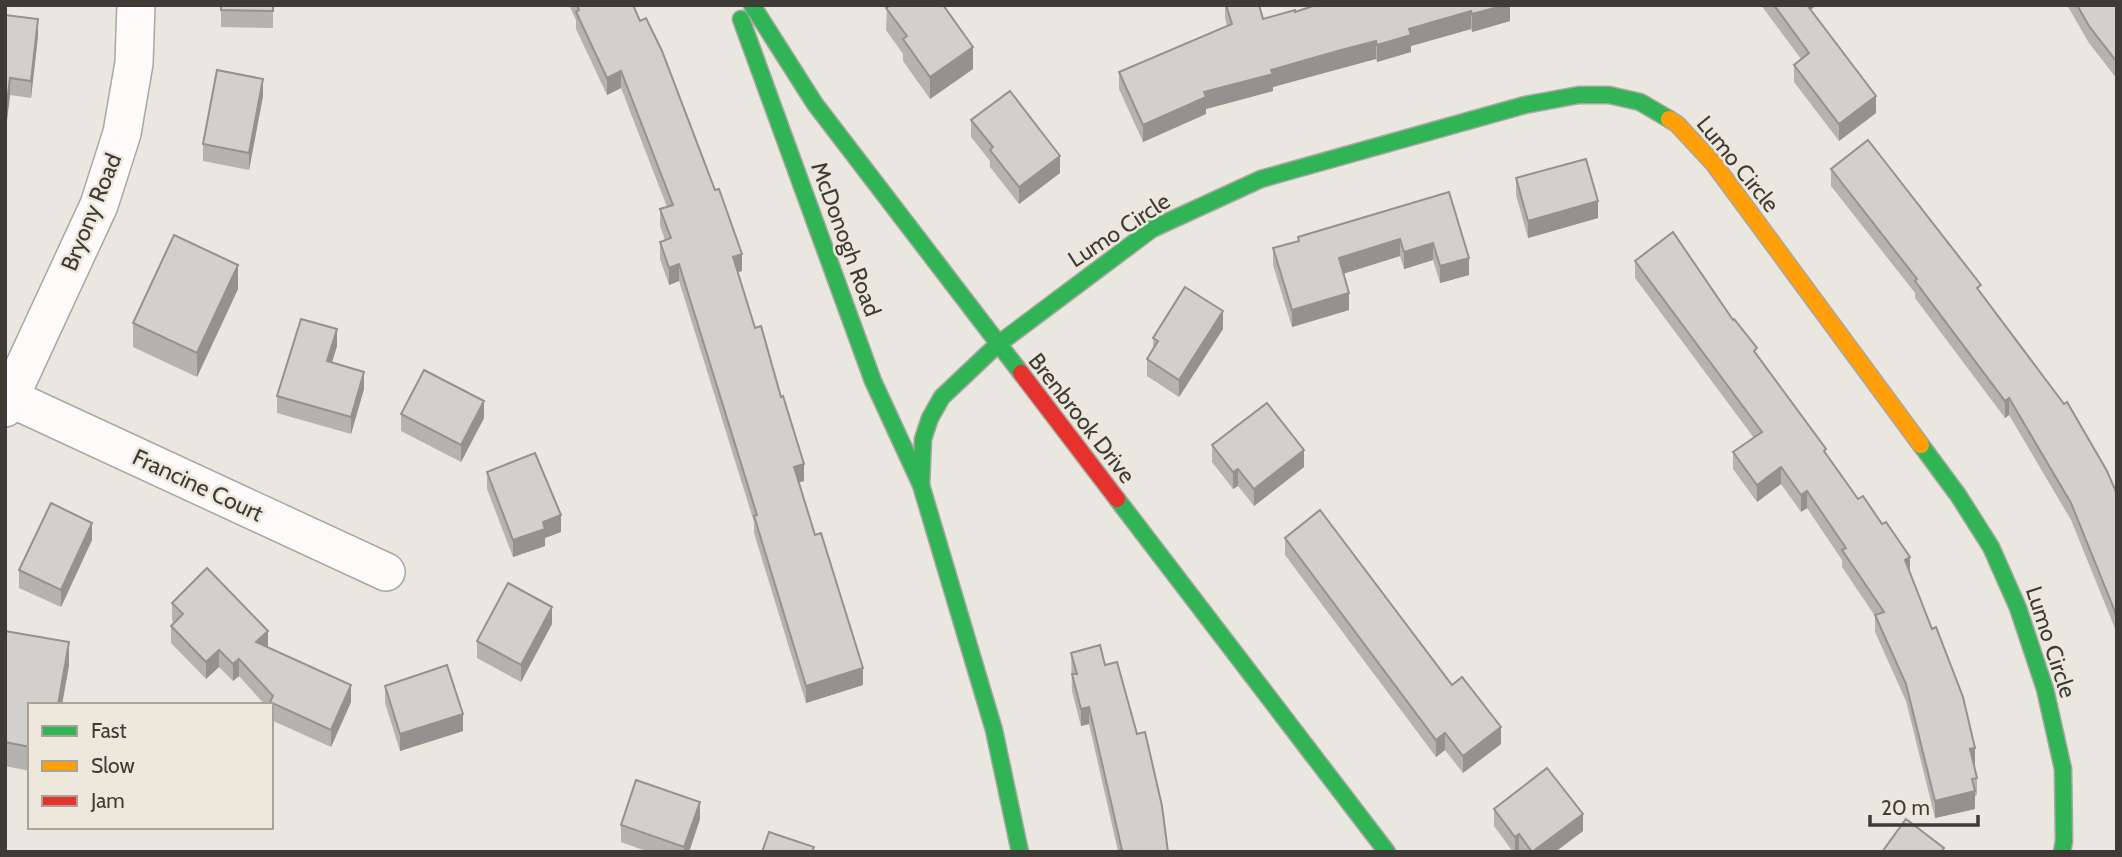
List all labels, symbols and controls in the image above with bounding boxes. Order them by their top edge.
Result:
street label: Lumo Circle [1691,110,1785,218]
street label: Bryony Road [55,149,127,275]
street label: McDonogh Road [805,158,887,320]
street label: Lumo Circle [1063,187,1175,273]
street label: Brenbrook Drive [1023,347,1142,489]
street label: Francine Court [128,443,268,528]
street label: Lumo Circle [2020,583,2082,702]
legend [28,703,273,829]
text: Fast [91,718,127,743]
text: Slow [91,753,135,778]
scale bar [1870,784,1979,828]
text: Jam [90,788,125,813]
text: 20 m [1881,795,1930,820]

